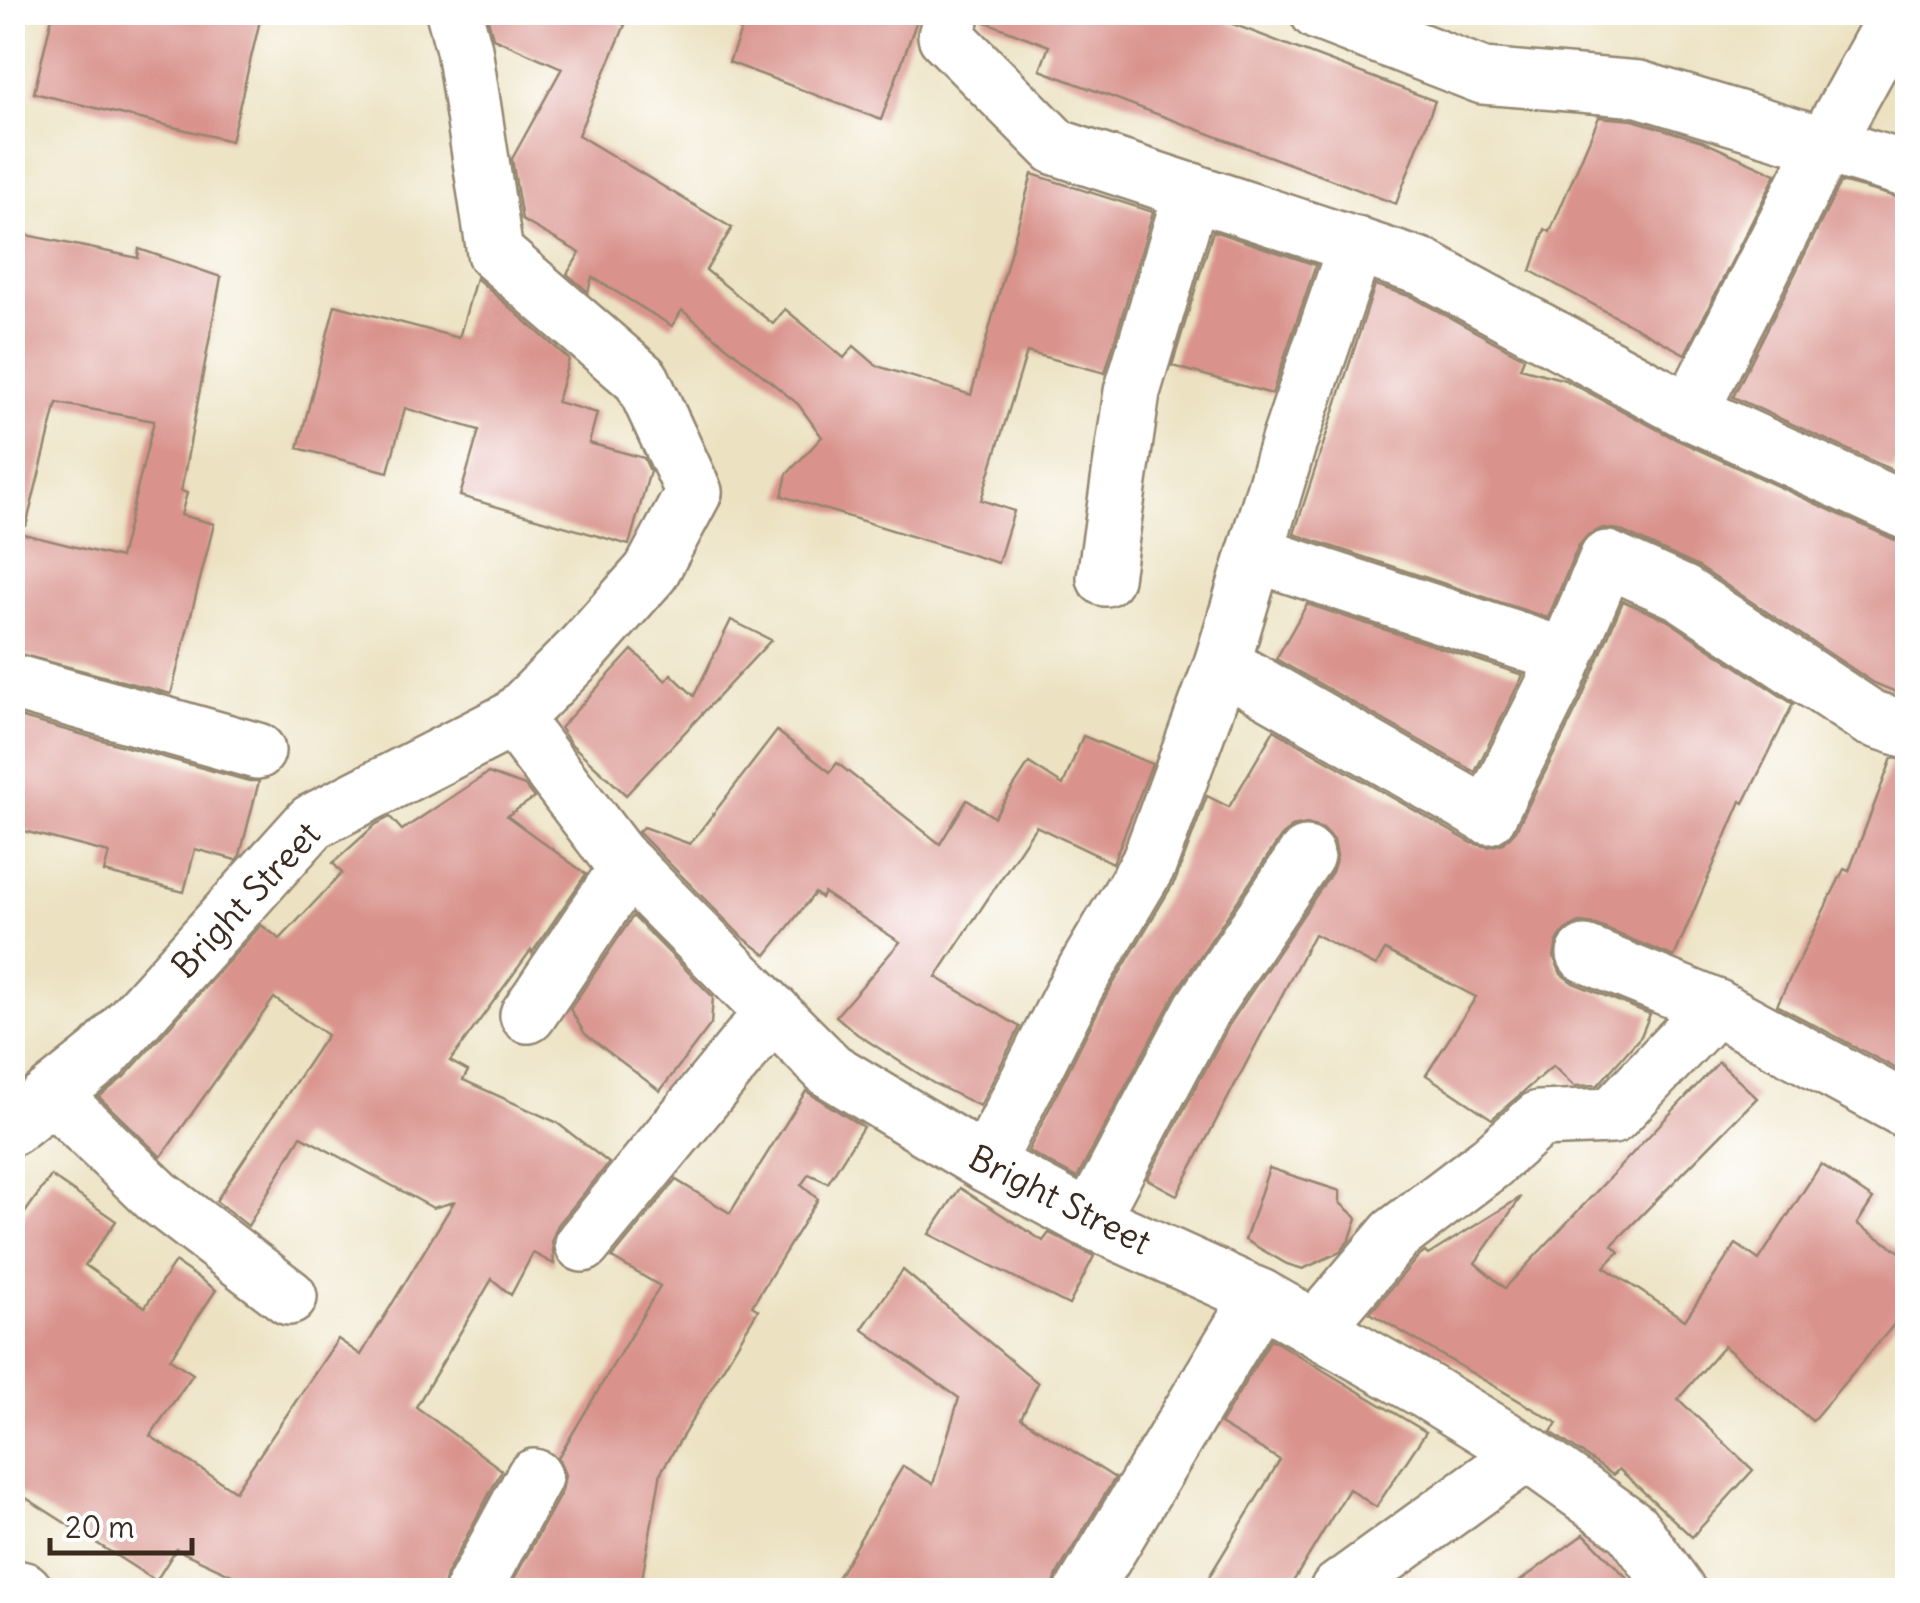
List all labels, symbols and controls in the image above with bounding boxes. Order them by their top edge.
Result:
street label: Bright Street [162,812,329,987]
street label: Bright Street [962,1135,1159,1264]
scale bar [50,1493,192,1555]
text: 20 m [65,1508,135,1546]

